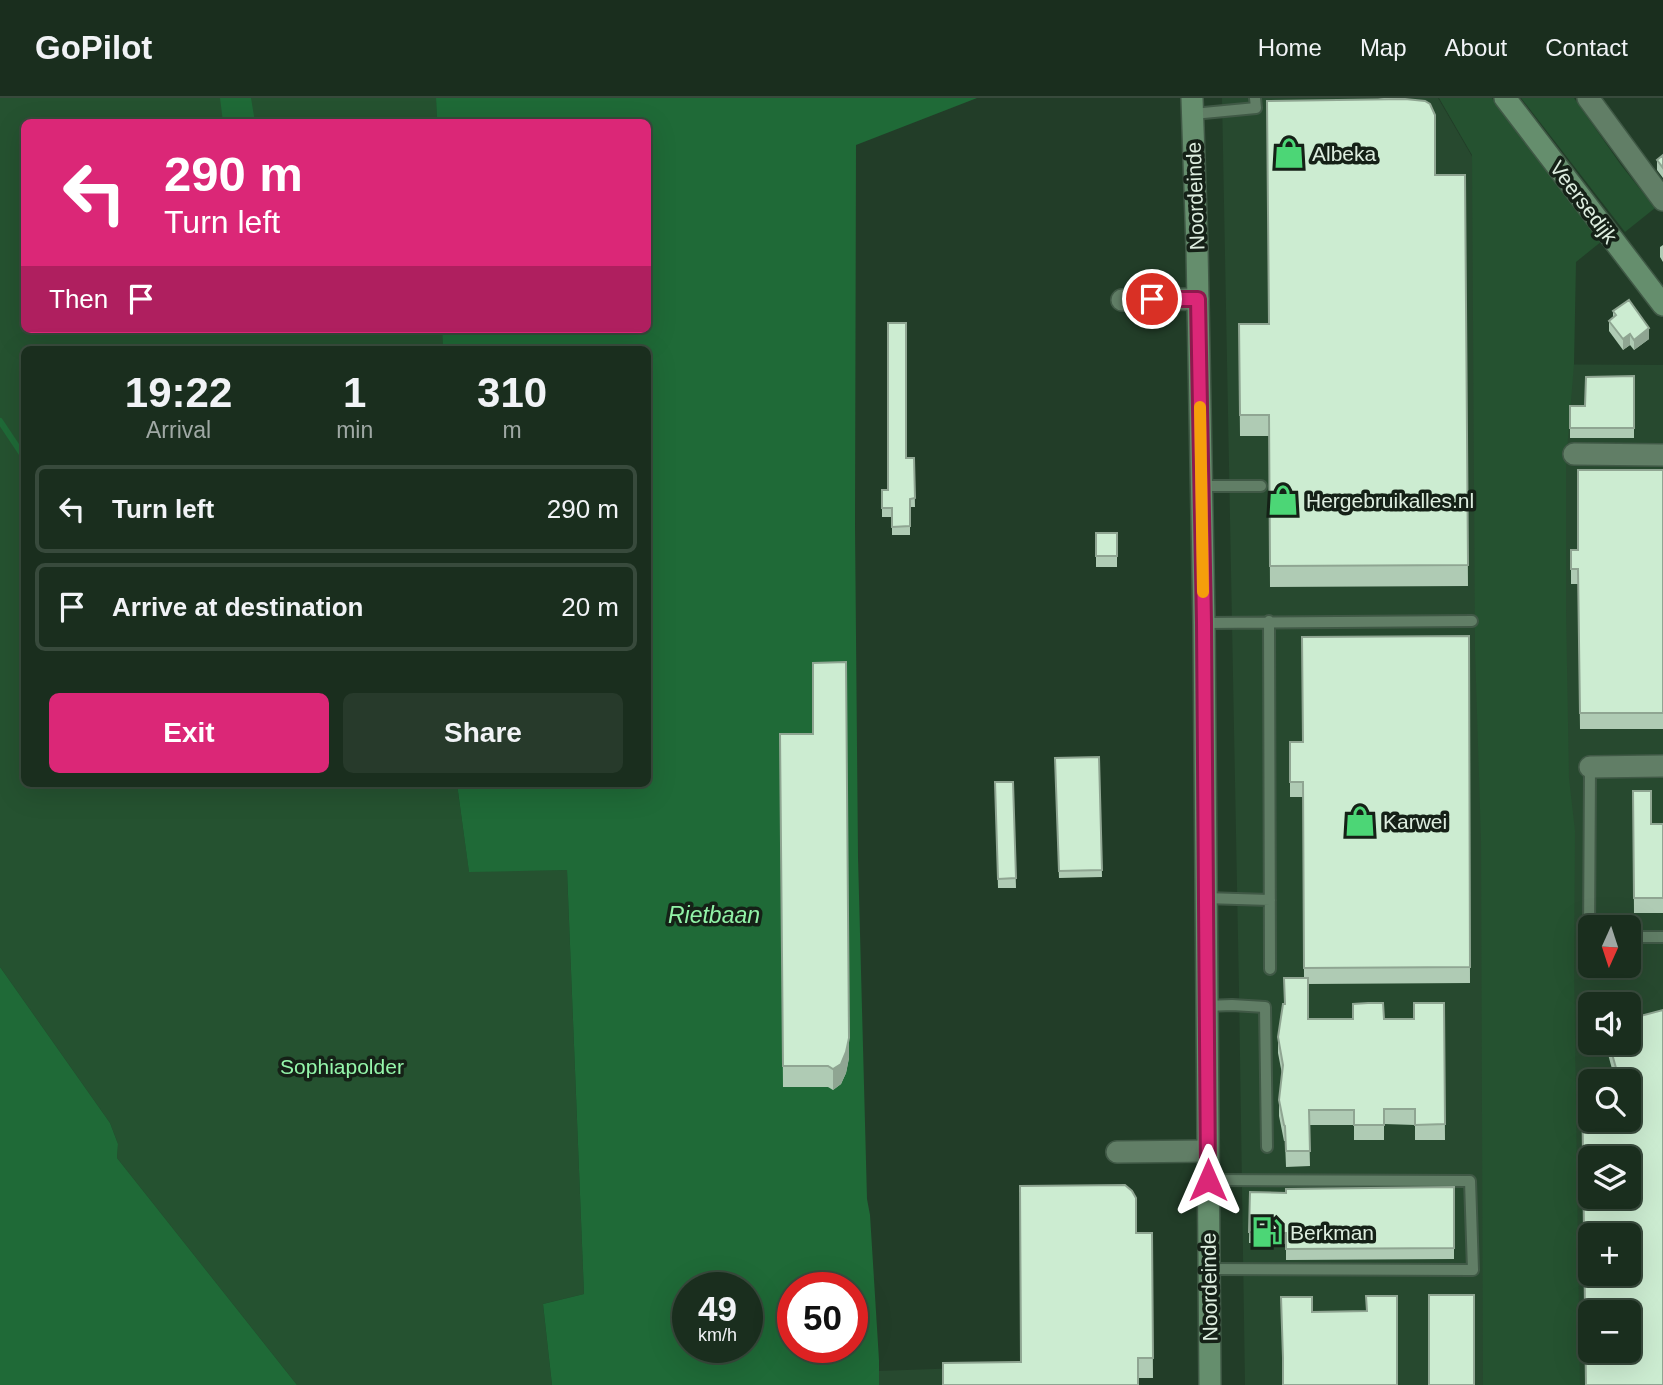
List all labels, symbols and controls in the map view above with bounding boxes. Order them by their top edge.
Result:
text: GoPilot [35,29,152,66]
text: Home [1258,34,1322,61]
text: Map [1360,34,1407,61]
text: About [1445,34,1507,61]
text: Contact [1545,34,1628,61]
shop icon: Albeka [1272,136,1306,170]
street label: Noordeinde [1182,141,1208,251]
place label: Albeka [1312,142,1377,165]
icon: left [49,147,140,238]
text: 290 m [164,147,303,201]
street label: Veersedijk [1546,156,1623,248]
text: Turn left [164,204,280,240]
pin [1122,269,1182,329]
icon: arrive [122,280,160,318]
icon: arrive [1133,280,1171,318]
text: Then [49,284,108,314]
text: 19:22 [125,369,232,416]
text: 1 [343,369,366,416]
text: 310 [477,369,547,416]
text: Arrival [146,417,211,443]
text: min [336,417,373,443]
text: m [503,417,522,443]
shop icon: Hergebruikalles.nl [1266,483,1300,517]
place label: Hergebruikalles.nl [1306,489,1474,512]
icon: left [53,490,91,528]
text: Turn left [112,494,214,524]
text: 290 m [547,494,619,524]
icon: arrive [53,588,91,626]
text: Arrive at destination [112,592,363,622]
text: 20 m [561,592,619,622]
button: Exit [49,693,329,773]
button: Share [343,693,623,773]
shop icon: Karwei [1343,804,1377,838]
place label: Karwei [1383,810,1447,833]
water label: Rietbaan [668,902,760,928]
north arrow [1578,915,1642,978]
map controls [1578,915,1641,1363]
button: sound [1578,992,1641,1055]
park label: Sophiapolder [280,1055,404,1078]
button: search [1578,1069,1641,1132]
position arrow [1171,1143,1245,1217]
button: layers [1578,1146,1641,1209]
fuel station icon: Berkman [1250,1215,1284,1249]
place label: Berkman [1290,1221,1374,1244]
button: + [1578,1223,1641,1286]
street label: Noordeinde [1197,1233,1221,1341]
speed limit sign: 50 [777,1272,868,1363]
text: 49 [698,1289,737,1328]
button: − [1578,1300,1641,1363]
text: km/h [698,1325,737,1345]

